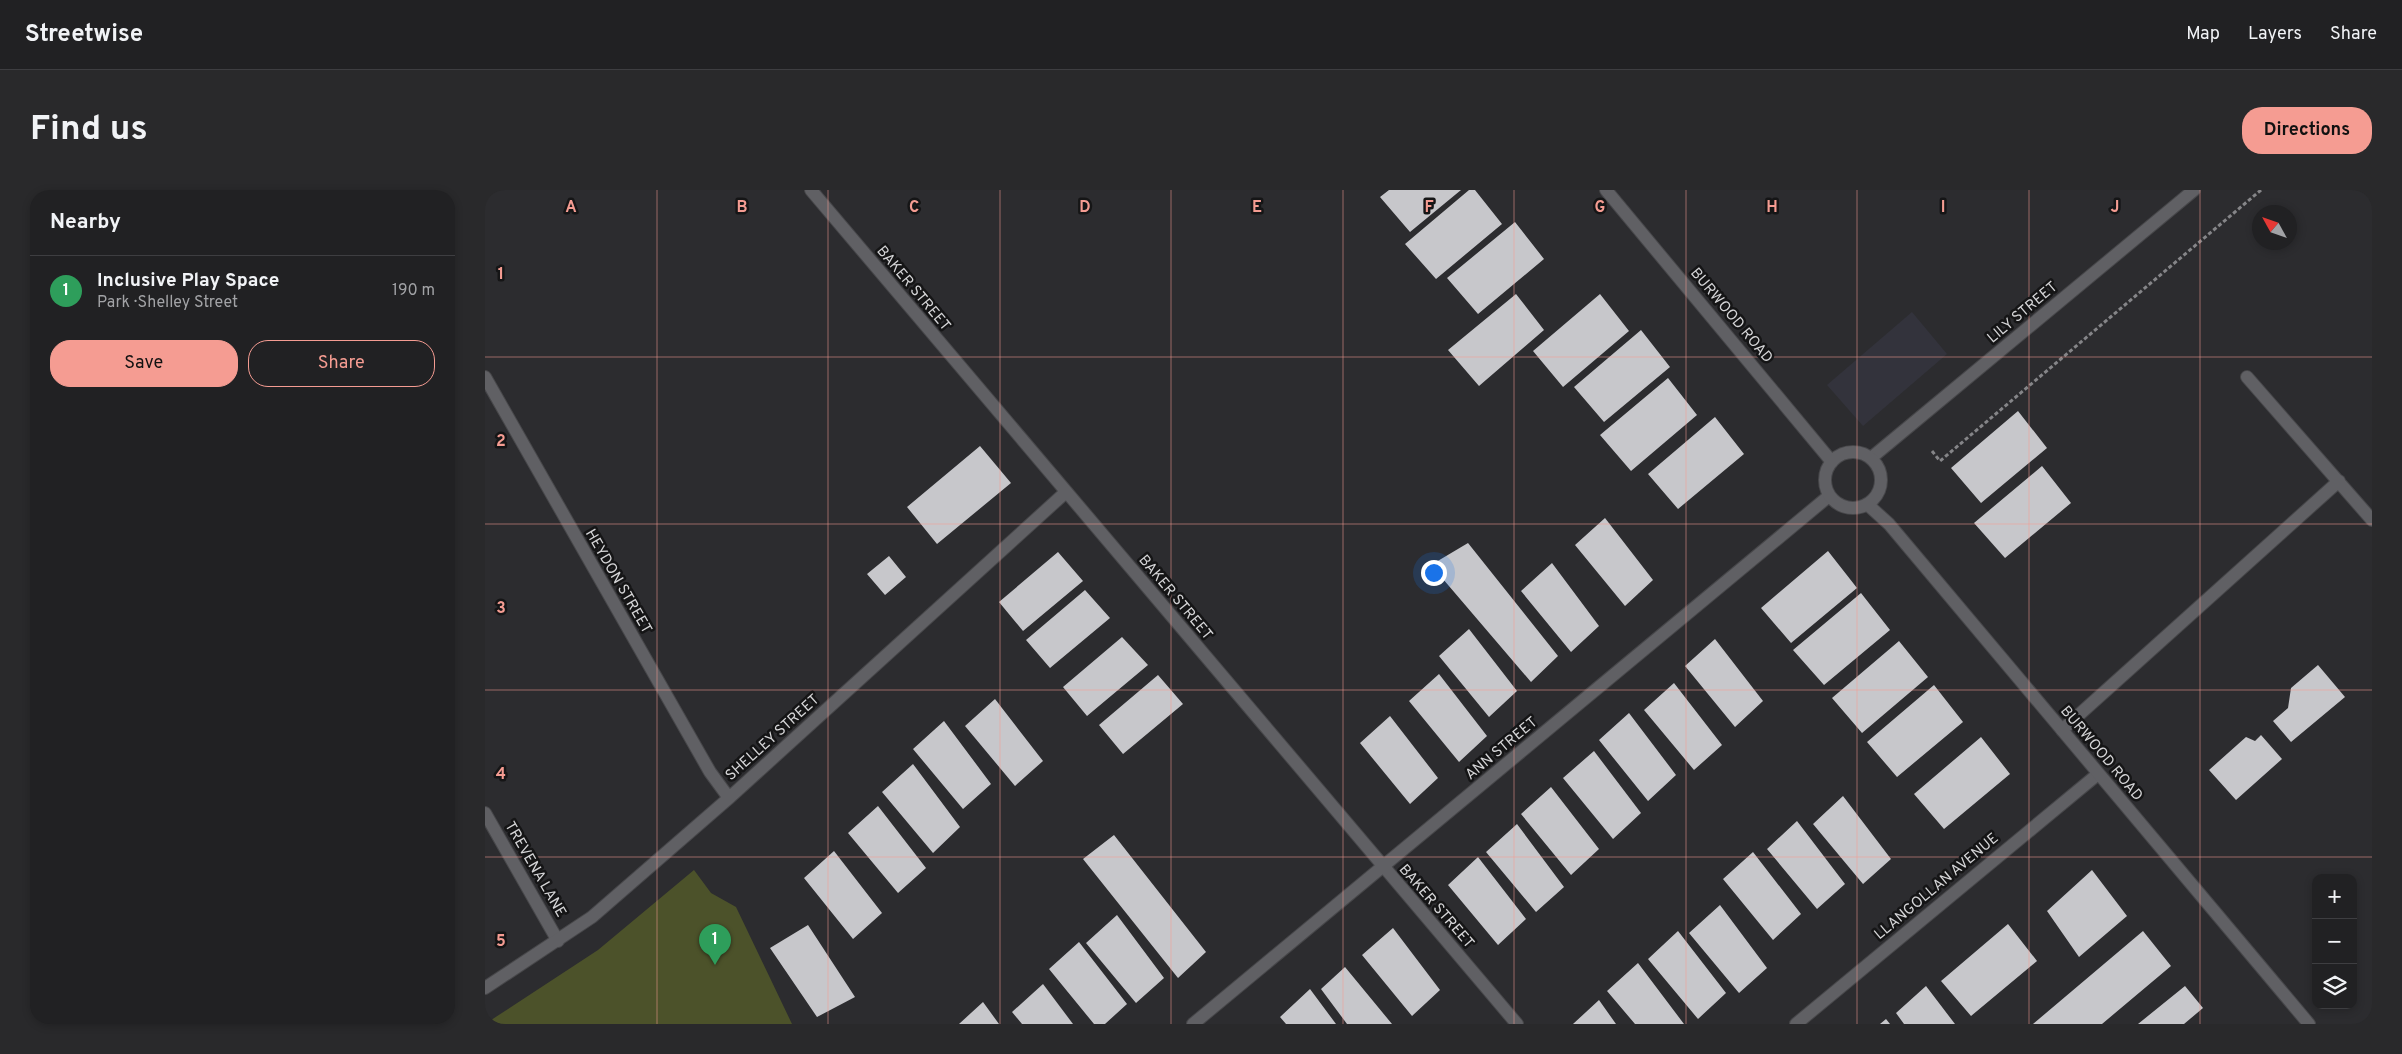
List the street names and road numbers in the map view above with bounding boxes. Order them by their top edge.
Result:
street label: BAKER STREET [872,242,954,335]
street label: BURWOOD ROAD [1686,264,1776,367]
street label: LILY STREET [1984,278,2062,348]
street label: HEYDON STREET [580,526,655,637]
street label: BAKER STREET [1134,551,1216,644]
street label: SHELLEY STREET [722,691,824,785]
street label: BURWOOD ROAD [2056,702,2146,805]
street label: ANN STREET [1462,713,1542,785]
street label: TREVENA LANE [500,819,570,921]
street label: LLANGOLLAN AVENUE [1871,830,2003,945]
street label: BAKER STREET [1394,861,1478,953]

